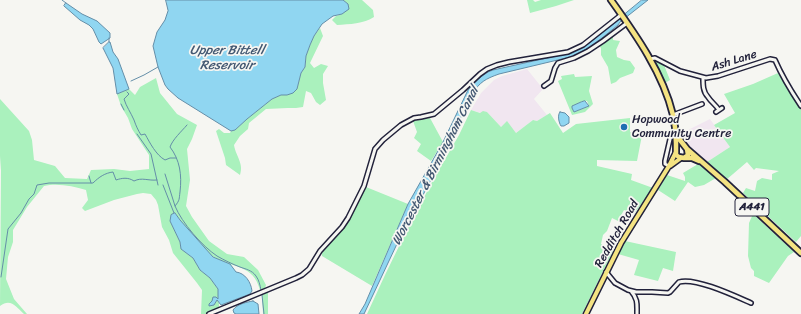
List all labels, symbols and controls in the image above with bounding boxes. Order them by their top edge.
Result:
water label: Upper Bittell Reservoir [190,43,264,74]
street label: Ash Lane [709,47,759,75]
water label: Worcester & Birmingham Canal [389,84,483,248]
place label: Hopwood Community Centre [632,113,731,141]
marker: Hopwood Community Centre [619,122,629,132]
street label: Redditch Road [592,198,642,270]
road number: A441 [735,198,769,216]

